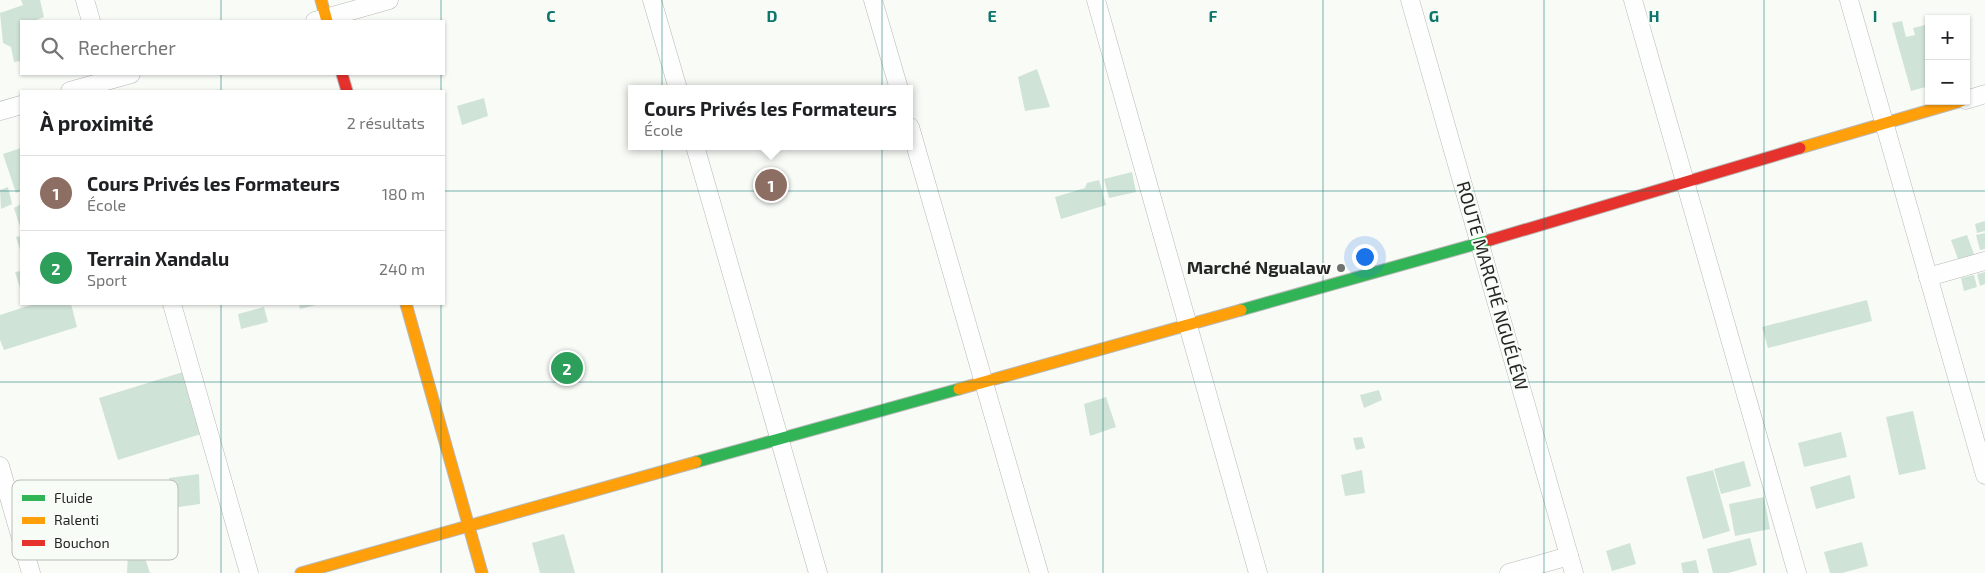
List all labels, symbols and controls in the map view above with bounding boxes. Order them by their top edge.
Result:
text: C [546,6,556,25]
text: D [767,6,778,25]
text: E [987,6,997,25]
text: F [1209,6,1218,25]
text: G [1429,6,1439,25]
text: H [1648,6,1660,25]
text: I [1873,6,1877,25]
map controls [1925,15,1970,105]
button: + [1925,15,1970,60]
search box [20,20,445,75]
icon: search [38,34,66,62]
text: Rechercher [78,36,176,59]
button: − [1925,60,1970,105]
popup [628,85,913,150]
text: Cours Privés les Formateurs [644,97,897,120]
text: À proximité [40,110,154,135]
text: 2 résultats [347,113,425,132]
text: École [644,120,683,139]
pin: 1 [755,166,787,204]
text: Cours Privés les Formateurs [87,172,340,195]
street label: ROUTE MARCHÉ NGUÉLÉW [1453,179,1533,393]
text: 1 [53,184,59,203]
text: 180 m [382,184,425,203]
text: École [87,195,126,214]
your location [1352,244,1378,270]
text: Terrain Xandalu [87,247,229,270]
place label: Marché Ngualaw [1187,256,1332,278]
text: 2 [51,259,61,278]
text: 240 m [379,259,425,278]
marker: Marché Ngualaw [1335,262,1347,274]
text: Sport [87,270,127,289]
pin: 2 [551,349,583,387]
legend [12,480,178,560]
text: Fluide [54,489,93,506]
text: Ralenti [54,511,99,528]
text: Bouchon [54,534,110,551]

